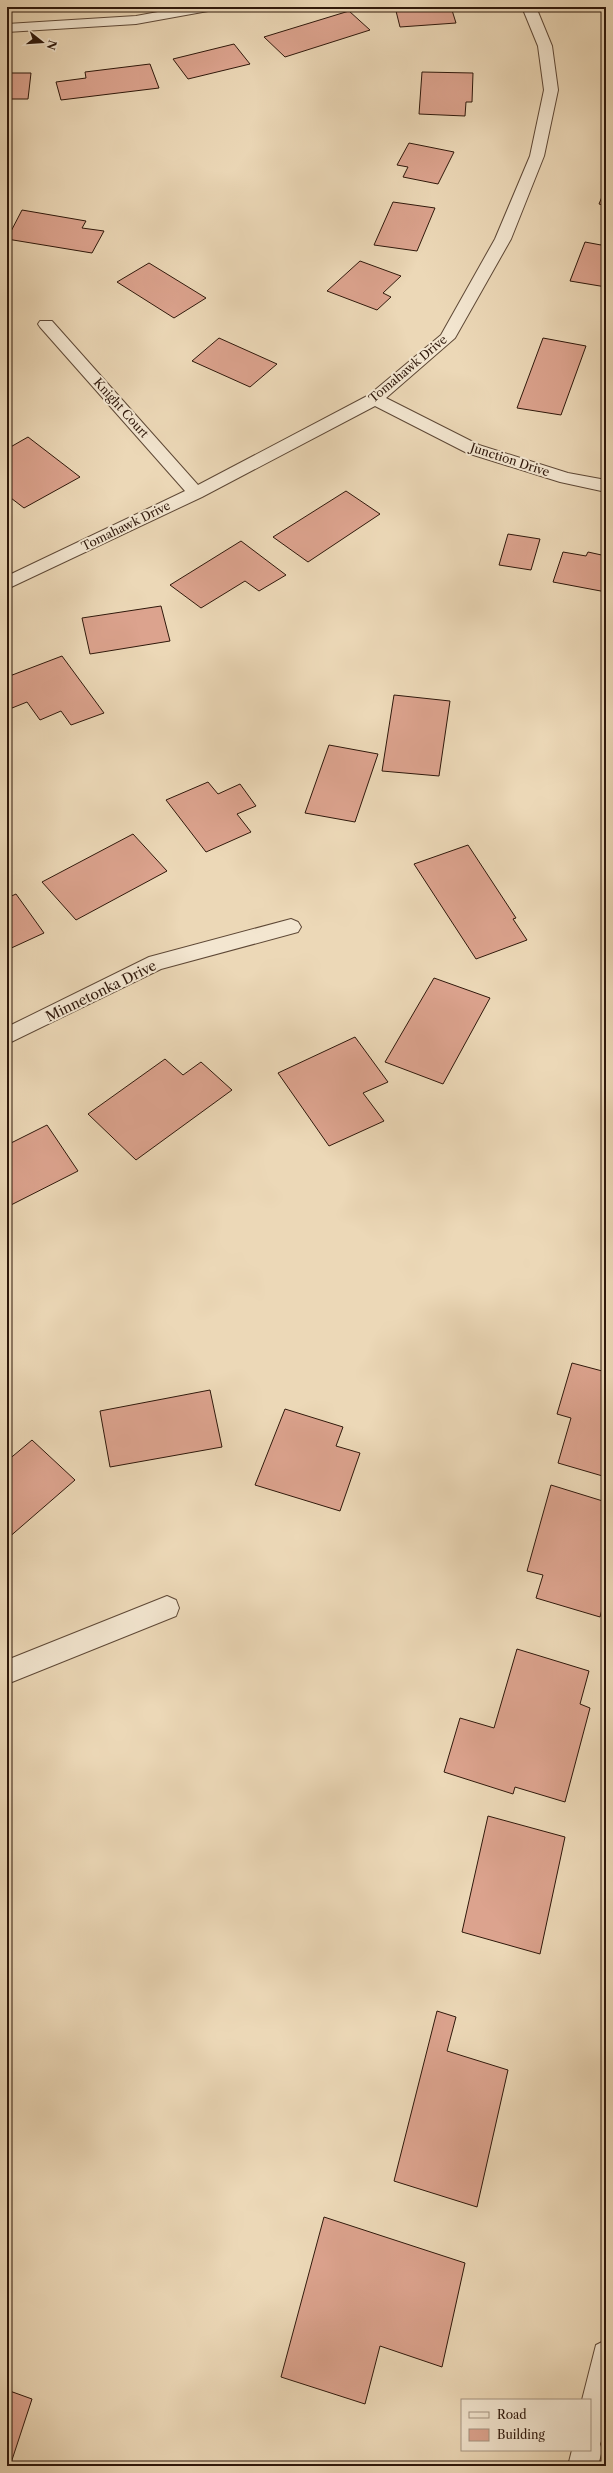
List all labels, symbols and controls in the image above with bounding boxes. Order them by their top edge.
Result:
north arrow [22,22,62,62]
text: N [43,38,60,52]
street label: Tomahawk Drive [366,331,450,406]
street label: Knight Court [91,375,153,441]
street label: Junction Drive [467,439,552,479]
street label: Tomahawk Drive [79,497,173,554]
street label: Minnetonka Drive [43,956,160,1026]
legend [461,2399,591,2451]
text: Road [497,2407,527,2422]
text: Building [497,2427,545,2442]

